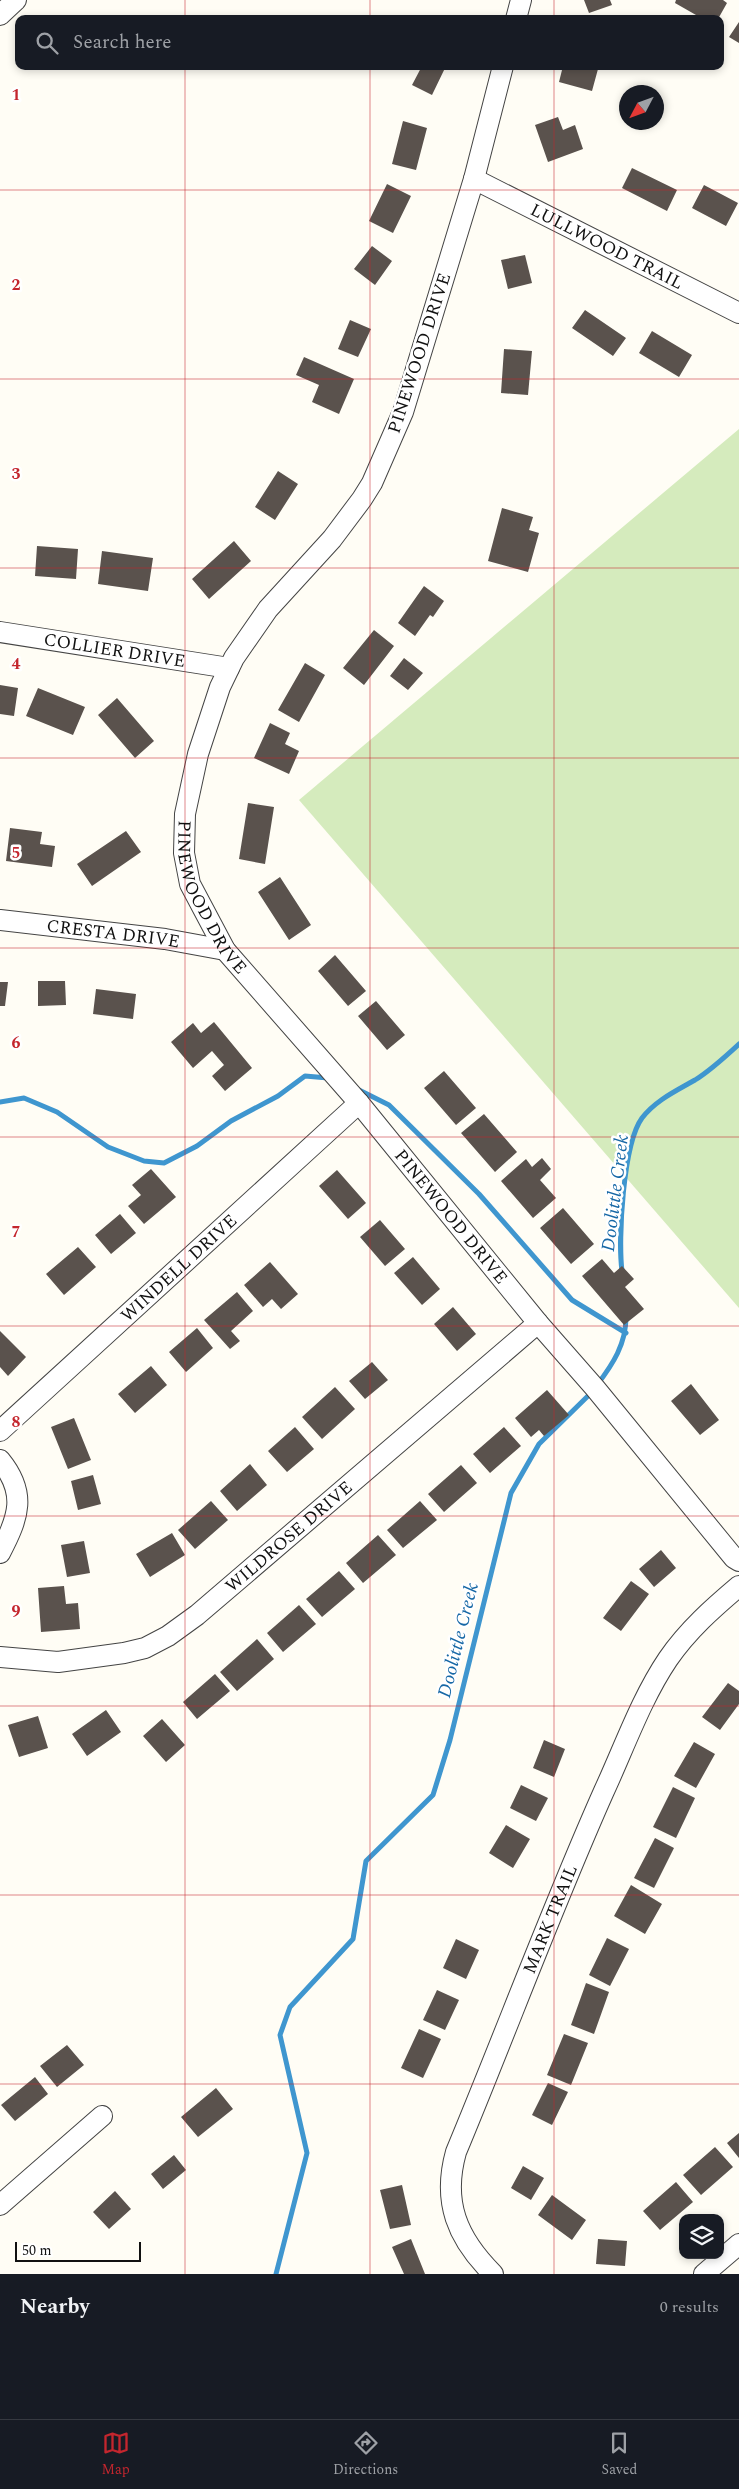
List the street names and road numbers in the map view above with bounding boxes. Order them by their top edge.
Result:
street label: LULLWOOD TRAIL [525,197,688,297]
street label: PINEWOOD DRIVE [381,269,458,437]
street label: COLLIER DRIVE [42,626,187,675]
street label: PINEWOOD DRIVE [170,820,253,980]
street label: CRESTA DRIVE [45,912,182,955]
street label: PINEWOOD DRIVE [388,1143,514,1290]
street label: WINDELL DRIVE [115,1208,243,1329]
street label: WILDROSE DRIVE [220,1474,359,1599]
street label: MARK TRAIL [516,1860,585,1978]

